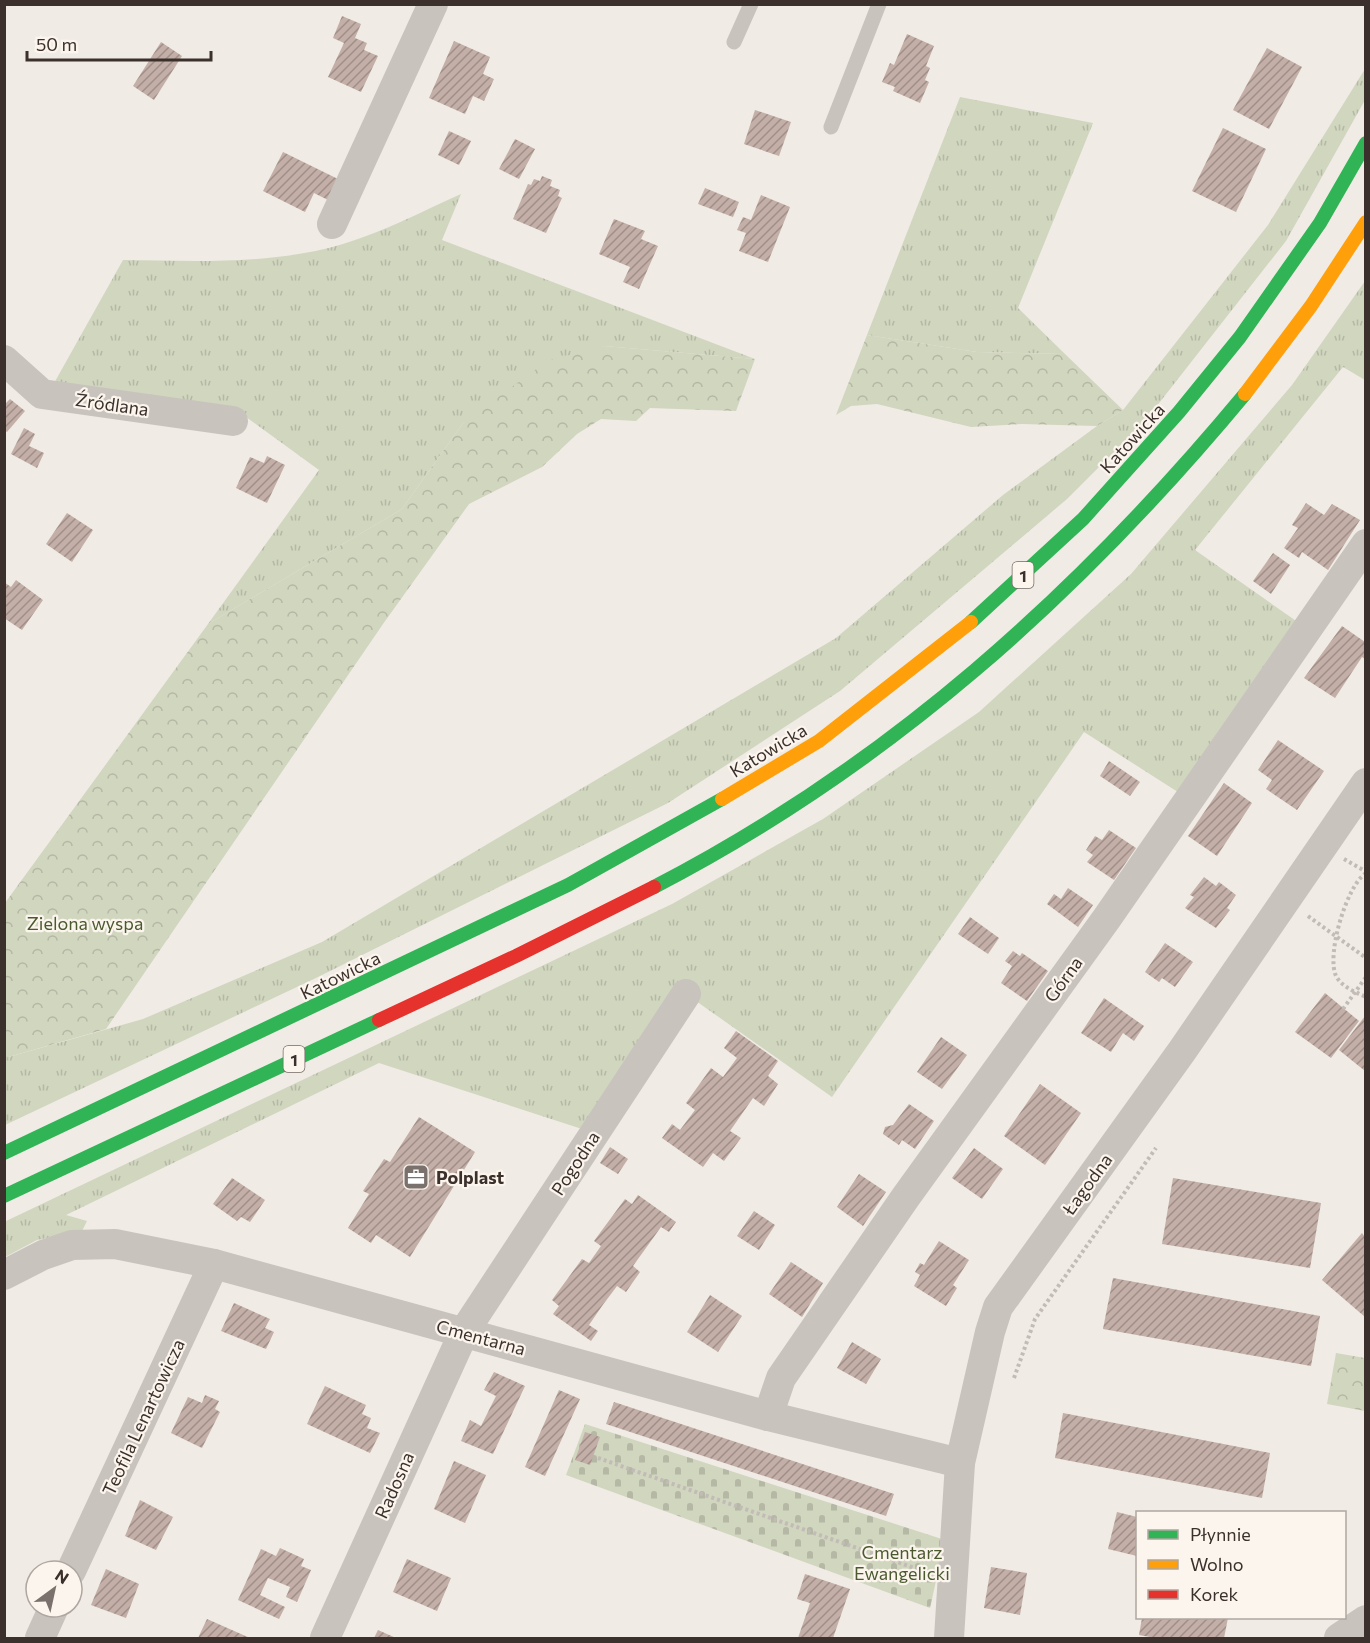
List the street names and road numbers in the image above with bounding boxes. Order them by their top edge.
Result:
street label: Źródlana [74,388,150,420]
street label: Katowicka [1095,399,1169,477]
road number: 1 [1012,562,1034,588]
street label: Katowicka [725,718,811,782]
street label: Katowicka [296,946,384,1004]
street label: Górna [1039,952,1087,1006]
road number: 1 [284,1046,304,1072]
street label: Pogodna [546,1127,604,1199]
street label: Łagodna [1057,1149,1117,1220]
street label: Cmentarna [434,1315,528,1359]
street label: Teofila Lenartowicza [97,1335,189,1499]
street label: Radosna [370,1448,418,1522]

